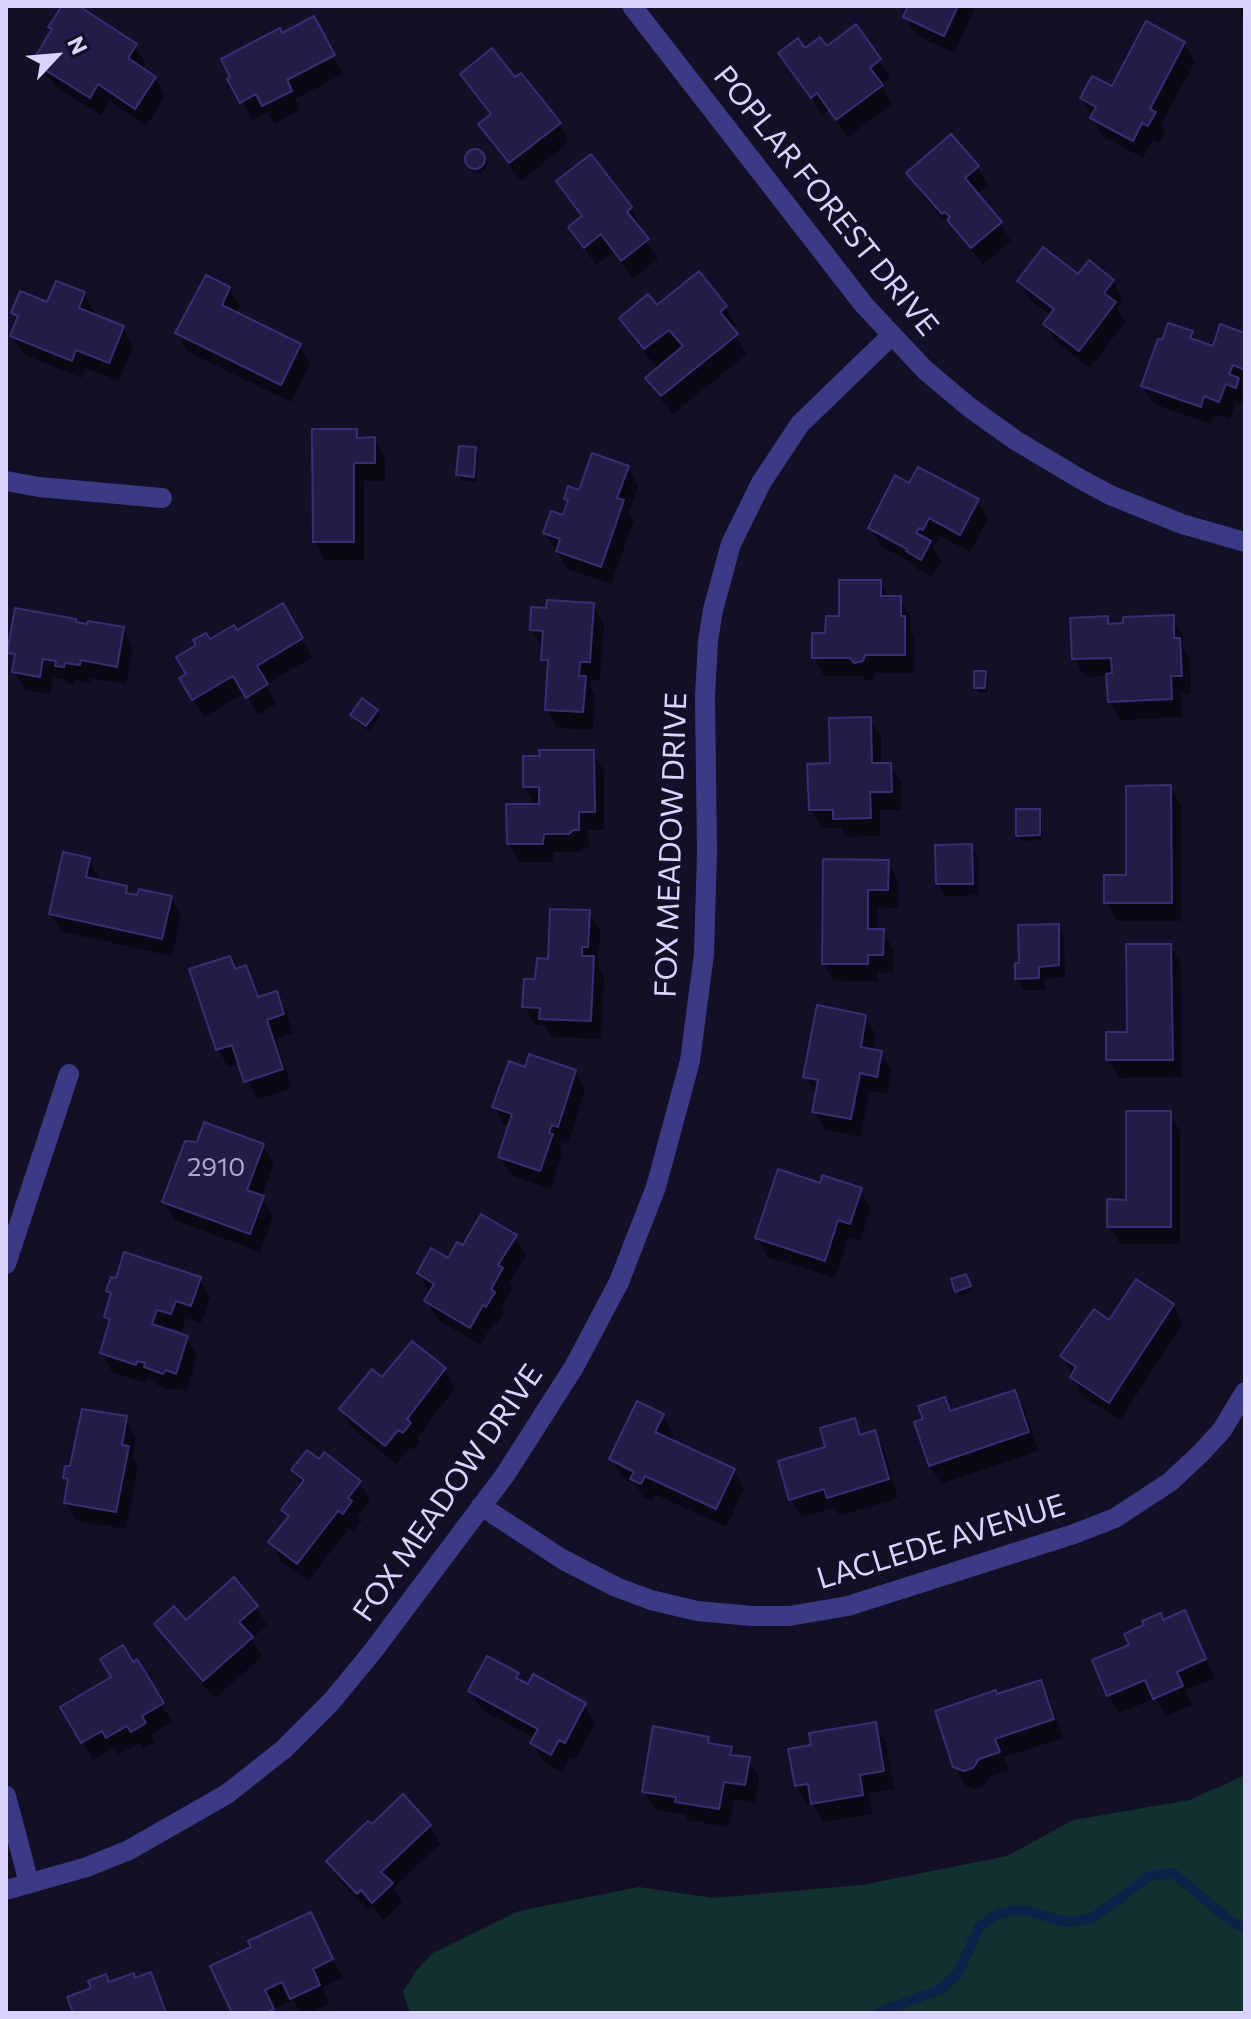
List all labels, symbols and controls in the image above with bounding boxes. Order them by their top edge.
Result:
north arrow [16,16,96,96]
text: N [62,32,94,59]
street label: POPLAR FOREST DRIVE [706,59,946,343]
street label: FOX MEADOW DRIVE [648,692,694,998]
house number: 2910 [187,1151,245,1183]
street label: FOX MEADOW DRIVE [346,1358,550,1628]
street label: LACLEDE AVENUE [813,1487,1069,1597]

